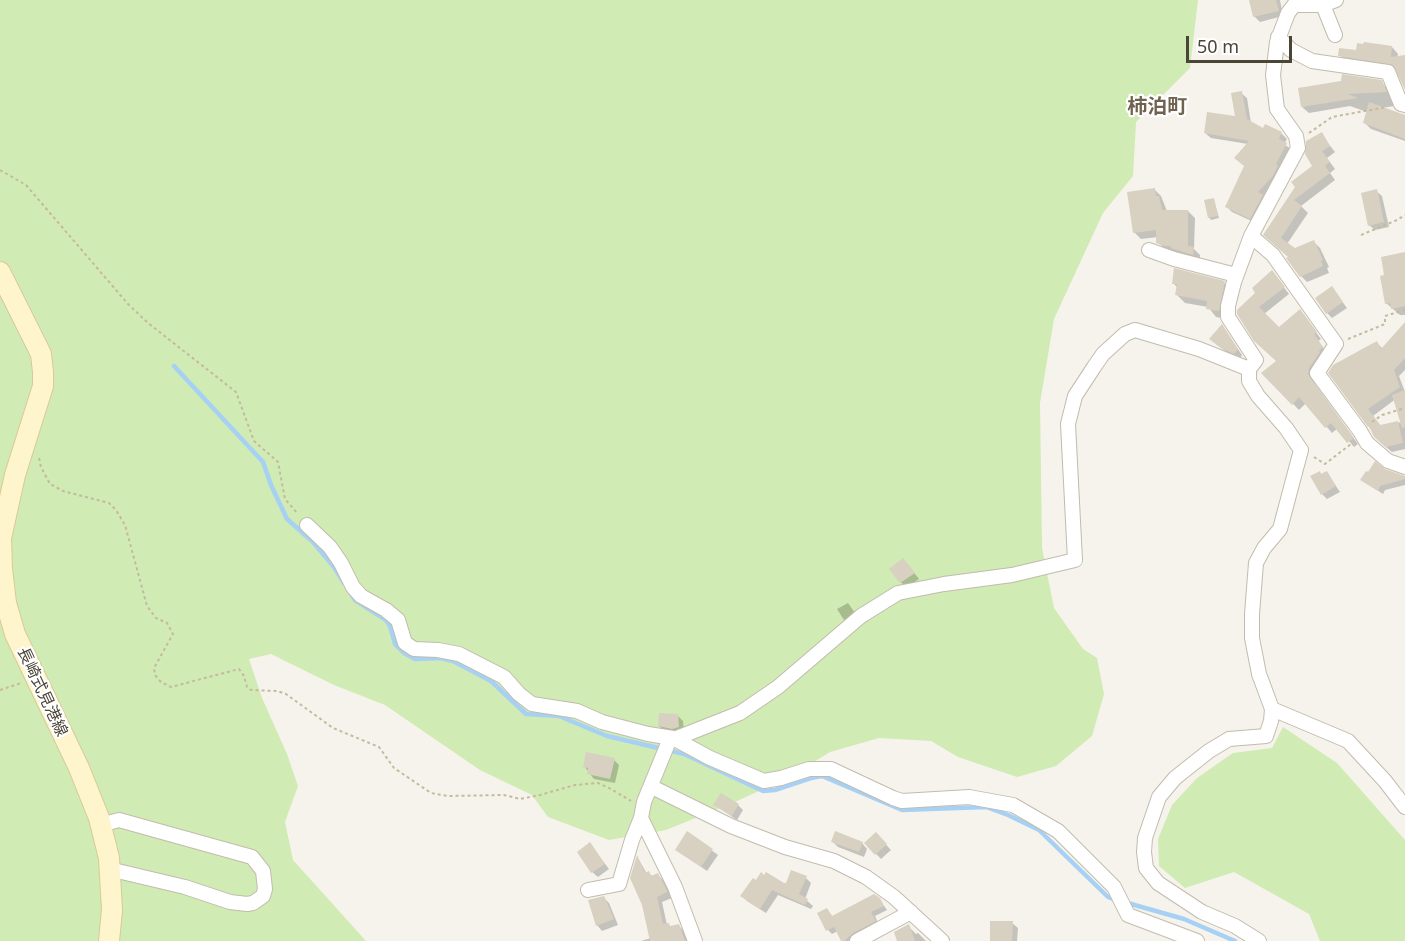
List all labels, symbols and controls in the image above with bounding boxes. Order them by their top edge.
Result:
scale bar [1189,24,1296,62]
text: 50 m [1197,34,1239,58]
district label: 柿泊町 [1127,95,1187,119]
street label: 長崎式見港線 [13,644,71,740]

